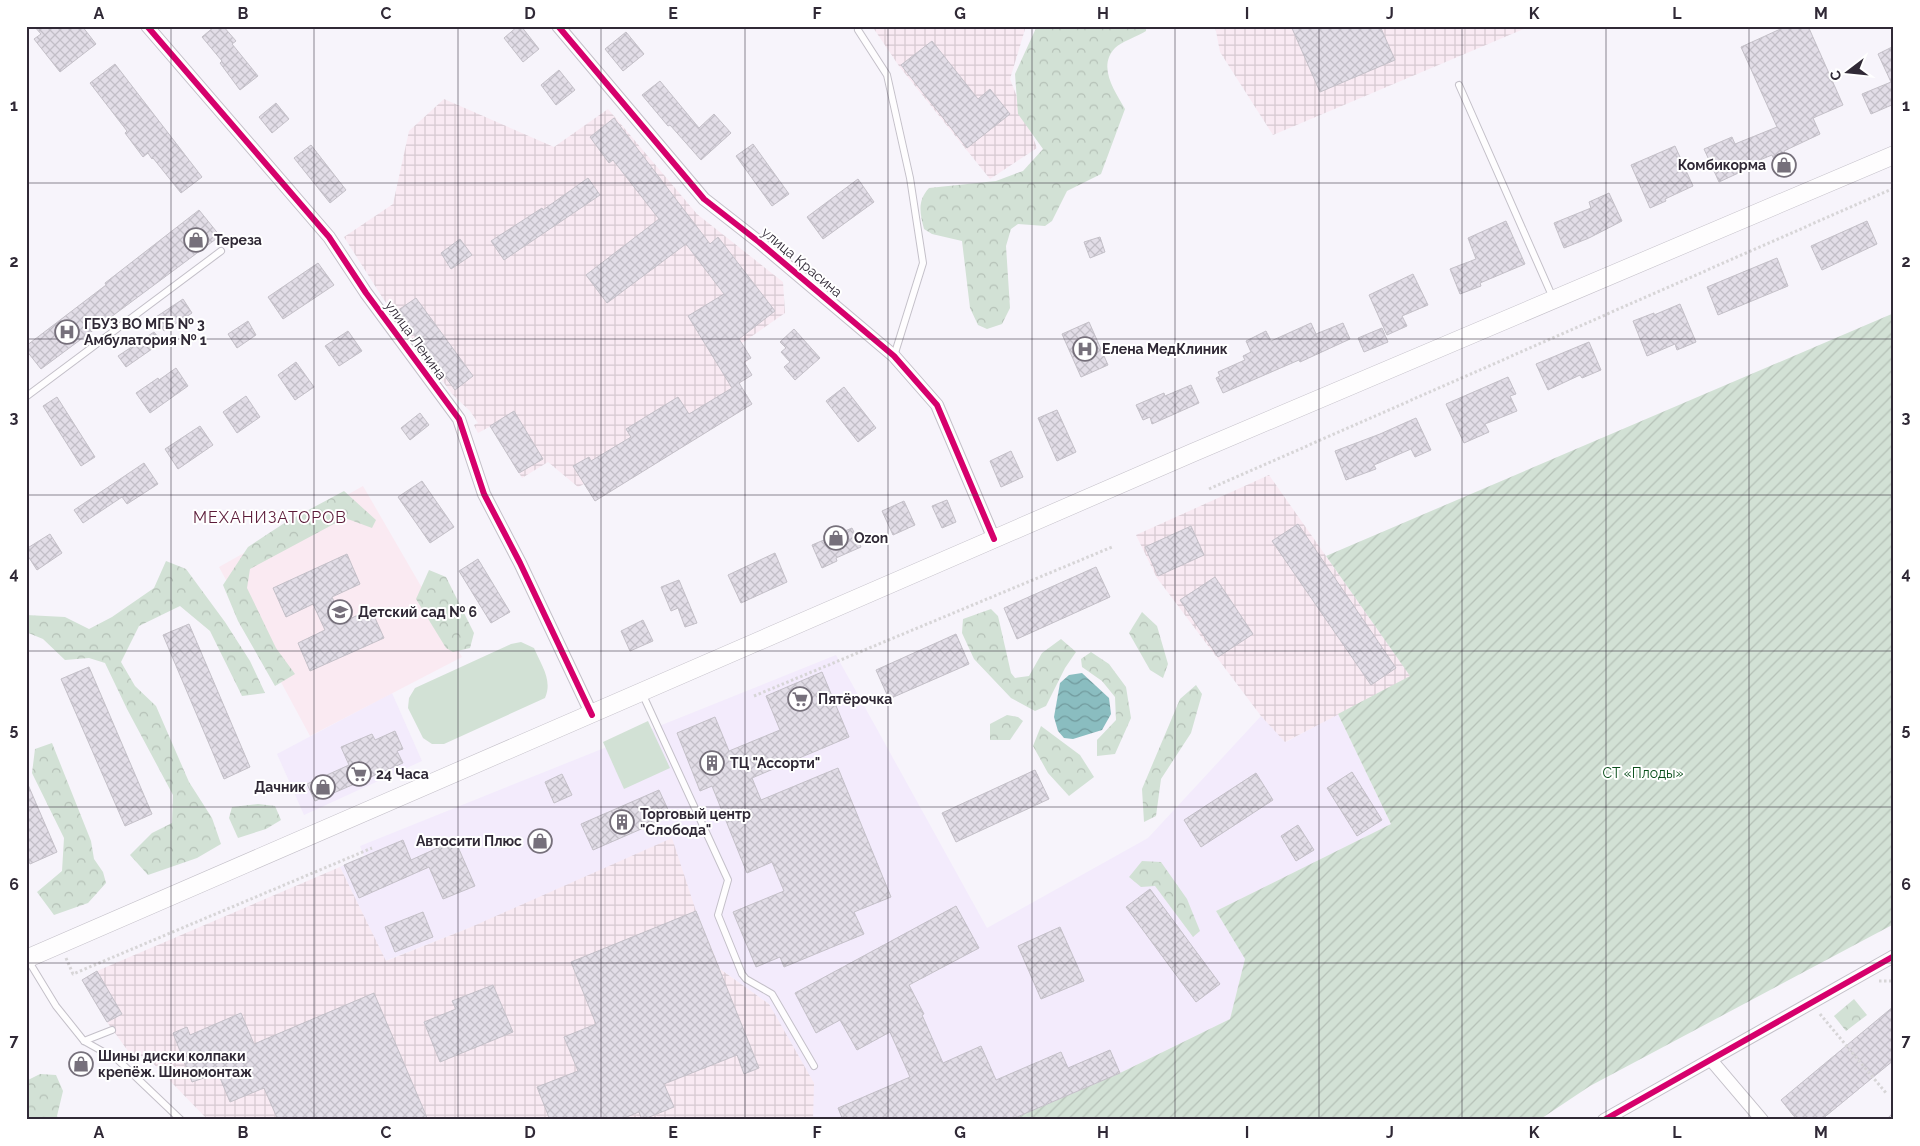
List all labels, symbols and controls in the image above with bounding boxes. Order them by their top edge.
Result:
text: A [94,4,105,23]
text: B [238,4,249,23]
text: C [381,4,392,23]
text: D [524,4,536,23]
text: E [668,4,678,23]
text: F [812,4,822,23]
text: G [954,4,966,23]
text: H [1097,4,1109,23]
text: I [1245,4,1249,23]
text: J [1386,4,1394,23]
text: K [1529,4,1540,23]
text: L [1672,4,1682,23]
text: M [1814,4,1828,23]
north arrow [1822,48,1872,98]
text: С [1826,68,1845,82]
text: 1 [10,96,18,115]
text: 1 [1902,96,1910,115]
shop icon: Комбикорма [1771,152,1797,178]
place label: Комбикорма [1678,157,1766,173]
street label: улица Красина [759,224,845,300]
shop icon: Тереза [183,227,209,253]
place label: Тереза [214,232,262,248]
text: 2 [9,252,19,271]
text: 2 [1901,252,1911,271]
street label: улица Ленина [382,297,450,383]
place label: ГБУЗ ВО МГБ № 3 Амбулатория № 1 [84,316,207,348]
hospital icon: ГБУЗ ВО МГБ № 3 Амбулатория № 1 [54,319,80,345]
hospital icon: Елена МедКлиник [1072,336,1098,362]
place label: Елена МедКлиник [1102,341,1228,357]
text: 3 [10,408,19,427]
text: 3 [1902,408,1911,427]
district label: МЕХАНИЗАТОРОВ [193,508,347,527]
shop icon: Ozon [823,525,849,551]
place label: Ozon [854,530,888,546]
text: 4 [9,564,19,583]
text: 4 [1901,564,1911,583]
school or university icon: Детский сад № 6 [327,599,353,625]
place label: Детский сад № 6 [358,604,477,620]
supermarket icon: Пятёрочка [787,686,813,712]
place label: Пятёрочка [818,691,892,707]
text: 5 [10,720,19,739]
text: 5 [1902,720,1911,739]
building icon: ТЦ "Ассорти" [699,750,725,776]
place label: ТЦ "Ассорти" [730,755,820,771]
supermarket icon: 24 Часа [346,761,372,787]
park label: СТ «Плоды» [1602,765,1684,781]
place label: 24 Часа [376,766,429,782]
shop icon: Дачник [310,774,336,800]
place label: Дачник [254,779,306,795]
place label: Торговый центр "Слобода" [640,806,751,838]
building icon: Торговый центр "Слобода" [609,809,635,835]
shop icon: Автосити Плюс [527,828,553,854]
place label: Автосити Плюс [416,833,522,849]
text: 6 [9,875,19,894]
text: 6 [1901,875,1911,894]
text: 7 [10,1031,19,1050]
text: 7 [1902,1031,1911,1050]
place label: Шины диски колпаки крепёж. Шиномонтаж [98,1048,252,1080]
shop icon: Шины диски колпаки крепёж. Шиномонтаж [68,1051,94,1077]
text: A [94,1123,105,1142]
text: B [238,1123,249,1142]
text: C [381,1123,392,1142]
text: D [524,1123,536,1142]
text: E [668,1123,678,1142]
text: F [812,1123,822,1142]
text: G [954,1123,966,1142]
text: H [1097,1123,1109,1142]
text: I [1245,1123,1249,1142]
text: J [1386,1123,1394,1142]
text: K [1529,1123,1540,1142]
text: L [1672,1123,1682,1142]
text: M [1814,1123,1828,1142]

